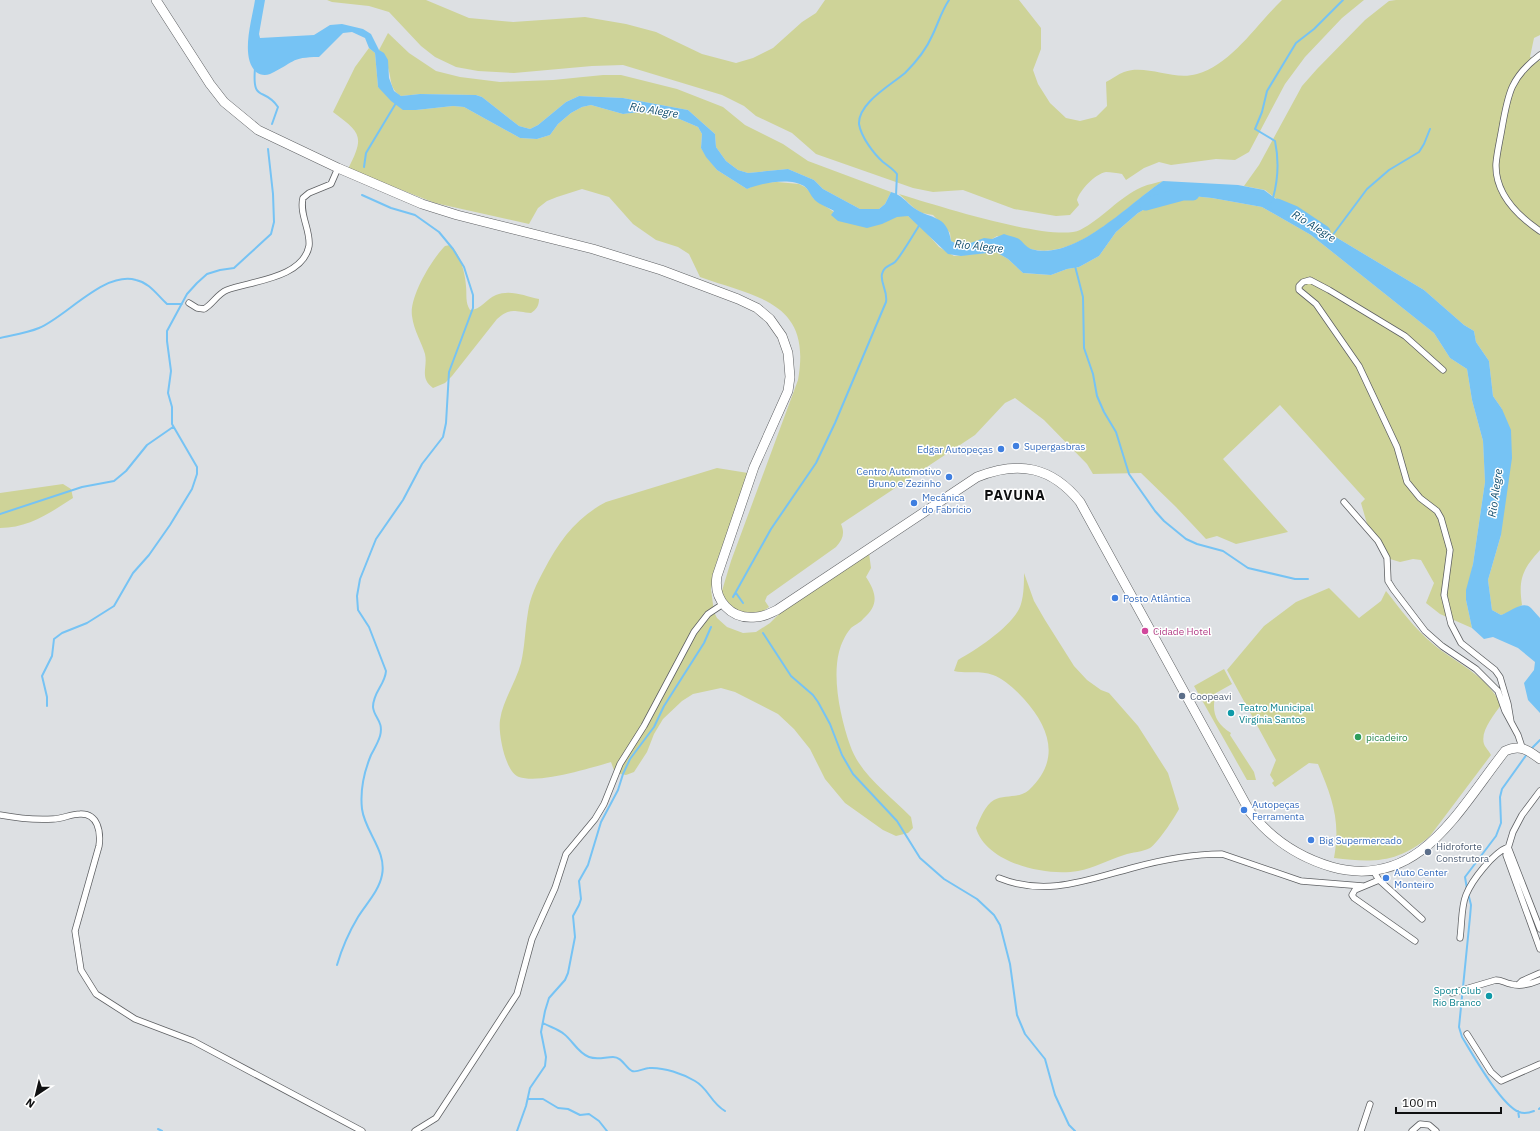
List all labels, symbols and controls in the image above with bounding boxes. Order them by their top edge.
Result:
water label: Rio Alegre [629,99,680,121]
water label: Rio Alegre [1290,207,1339,245]
water label: Rio Alegre [954,236,1004,256]
place label: Supergasbras [1024,440,1085,453]
marker: Supergasbras [1011,441,1021,451]
place label: Edgar Autopeças [917,443,993,456]
marker: Edgar Autopeças [996,444,1006,454]
place label: Centro Automotivo Bruno e Zezinho [857,465,941,490]
water label: Rio Alegre [1485,467,1505,518]
marker: Centro Automotivo Bruno e Zezinho [944,472,954,482]
district label: PAVUNA [984,486,1046,504]
place label: Mecânica do Fabrício [922,491,972,516]
marker: Mecânica do Fabrício [909,498,919,508]
place label: Posto Atlântica [1123,592,1191,605]
marker: Posto Atlântica [1110,593,1120,603]
place label: Cidade Hotel [1153,625,1211,638]
marker: Cidade Hotel [1140,626,1150,636]
place label: Coopeavi [1190,690,1231,703]
marker: Coopeavi [1177,691,1187,701]
place label: Teatro Municipal Virgínia Santos [1239,701,1314,726]
marker: Teatro Municipal Virgínia Santos [1226,708,1236,718]
place label: picadeiro [1366,731,1408,744]
marker: picadeiro [1353,732,1363,742]
place label: Autopeças Ferramenta [1252,798,1305,823]
marker: Autopeças Ferramenta [1239,805,1249,815]
place label: Big Supermercado [1319,834,1402,847]
marker: Big Supermercado [1306,835,1316,845]
place label: Hidroforte Construtora [1436,840,1490,865]
marker: Hidroforte Construtora [1423,847,1433,857]
place label: Auto Center Monteiro [1394,866,1448,891]
marker: Auto Center Monteiro [1381,873,1391,883]
place label: Sport Club Rio Branco [1432,984,1481,1009]
marker: Sport Club Rio Branco [1484,991,1494,1001]
north arrow [16,1075,56,1115]
scale bar [1396,1089,1501,1115]
text: N [23,1095,38,1111]
text: 100 m [1402,1095,1437,1110]

